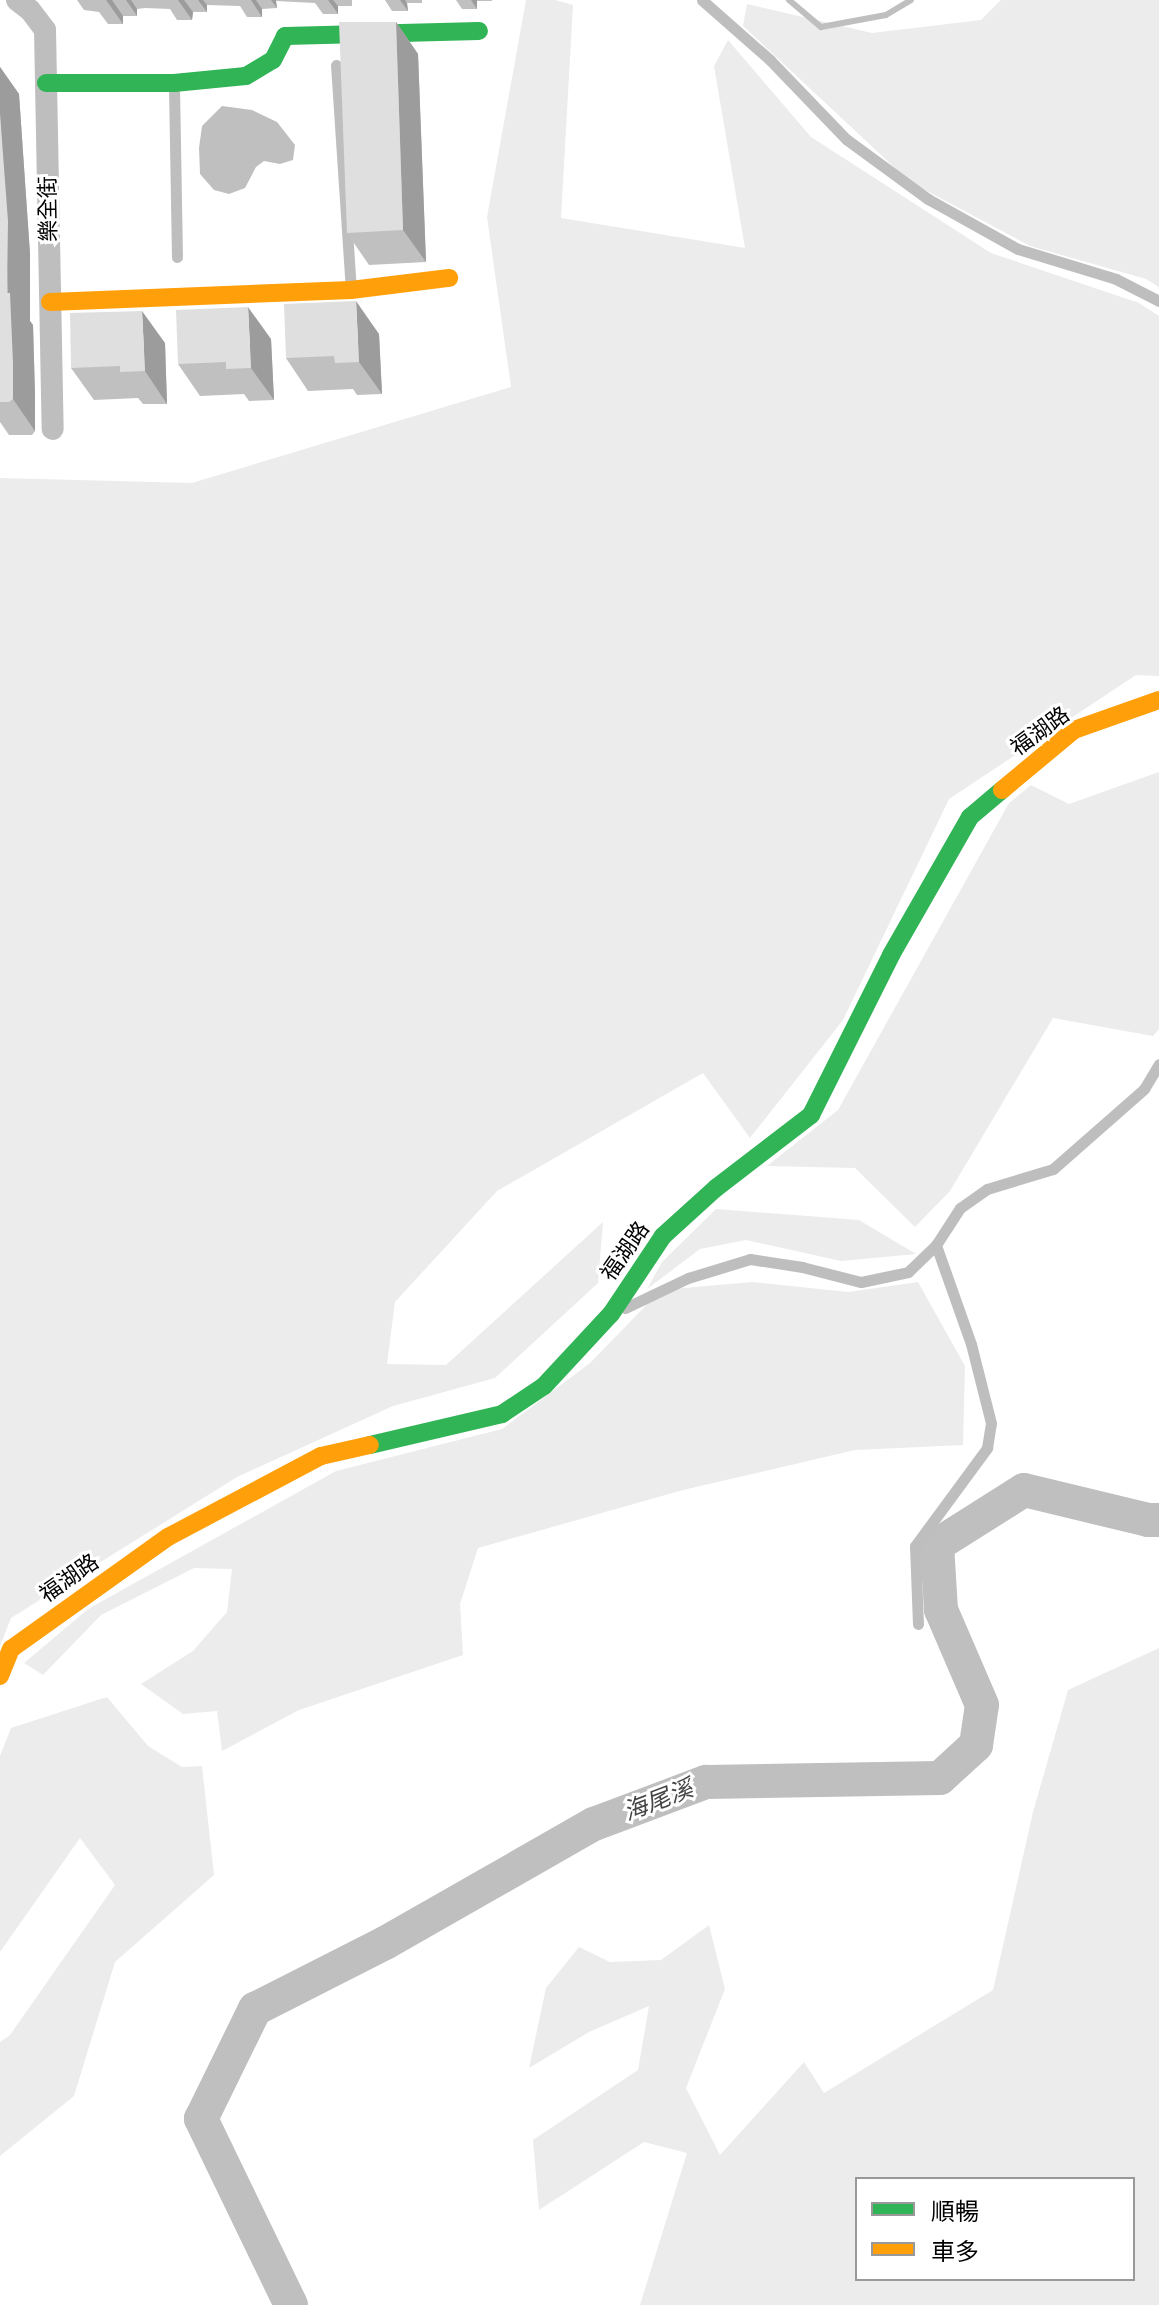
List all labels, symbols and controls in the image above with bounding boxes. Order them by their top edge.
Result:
street label: 樂全街 [34,176,62,242]
street label: 福湖路 [1006,701,1074,761]
street label: 福湖路 [595,1216,655,1286]
street label: 福湖路 [34,1548,104,1608]
water label: 海尾溪 [619,1774,697,1826]
legend [855,2177,1135,2281]
text: 順暢 [931,2198,979,2225]
text: 車多 [931,2238,979,2265]

